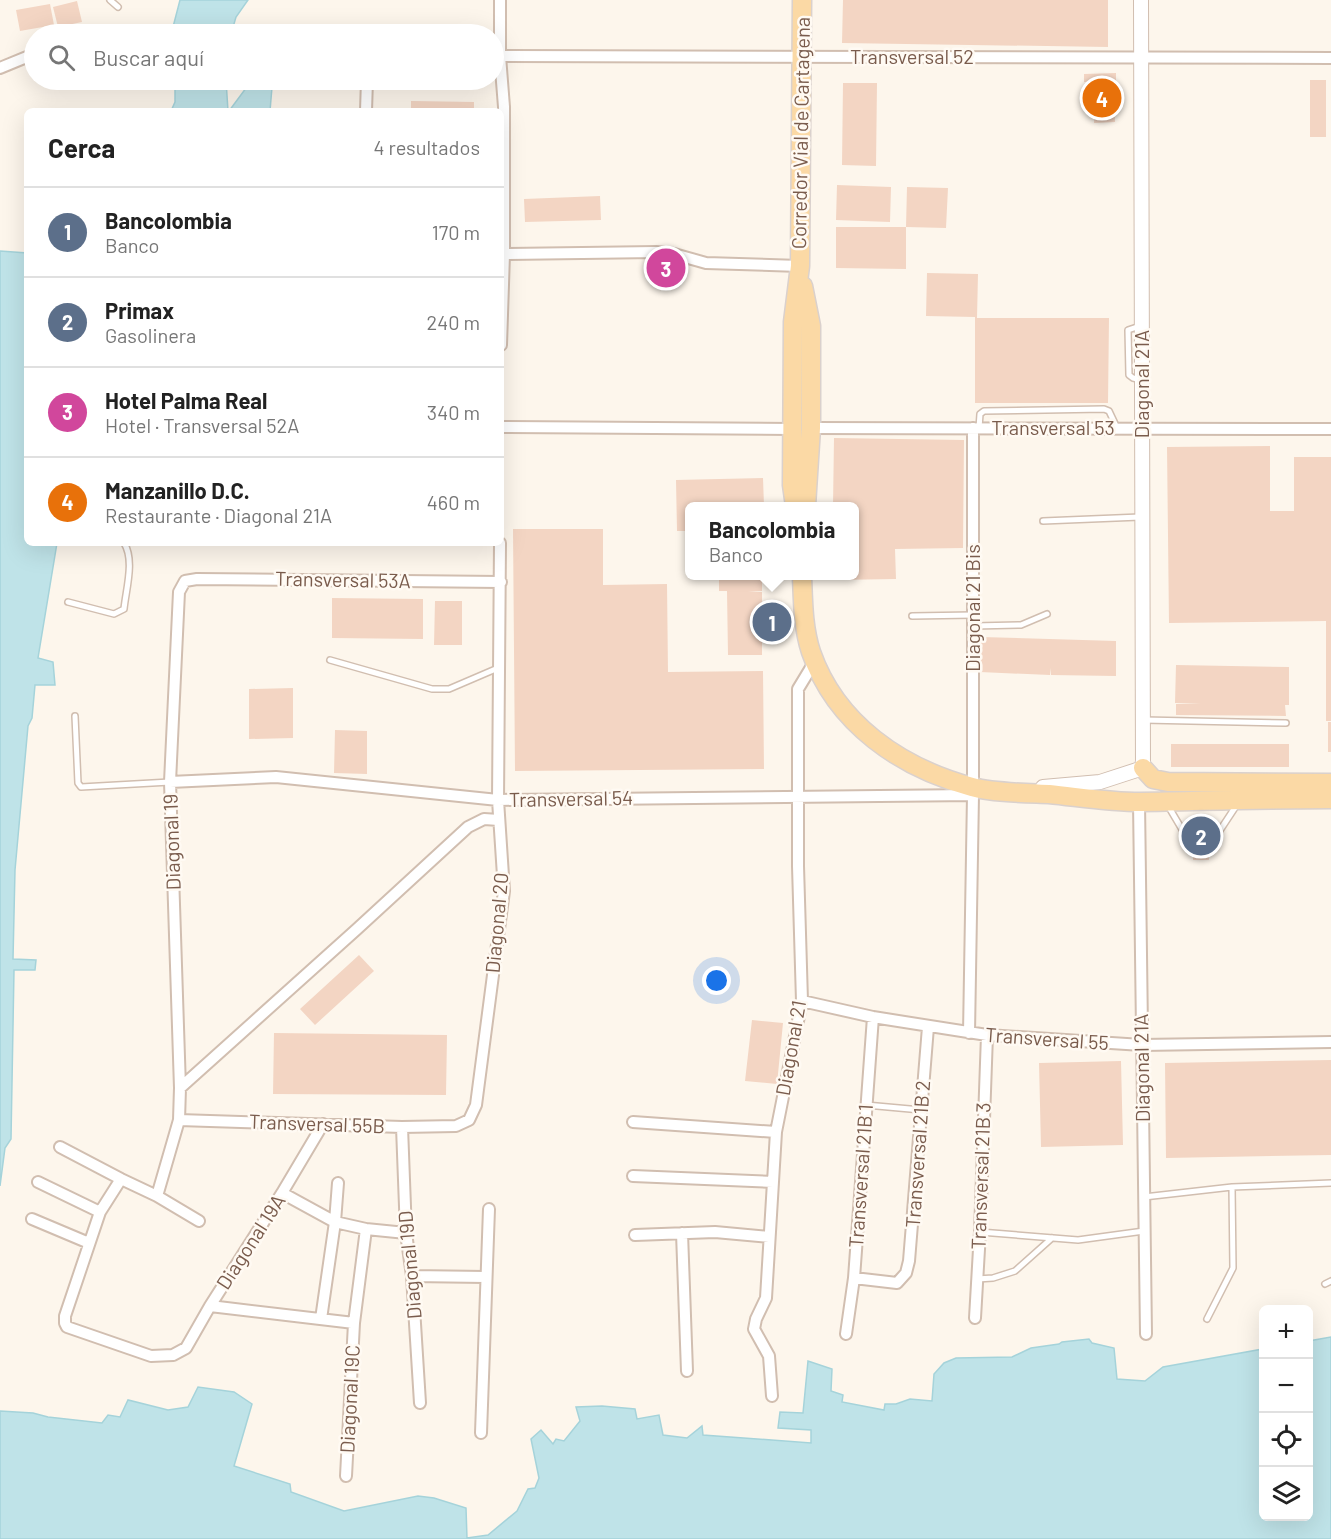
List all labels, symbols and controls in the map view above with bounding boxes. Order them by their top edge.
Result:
street label: Corredor Vial de Cartagena [786,17,814,249]
search box [24,24,504,90]
icon: search [45,41,78,74]
text: Buscar aquí [93,44,204,70]
street label: Transversal 52 [850,44,974,68]
pin: 4 [1082,76,1122,120]
text: Cerca [48,132,115,163]
text: 4 resultados [373,135,480,159]
text: Bancolombia [105,207,232,233]
text: 1 [64,220,71,244]
text: 170 m [432,220,480,244]
text: Banco [105,233,160,257]
pin: 3 [646,246,686,290]
text: Primax [105,297,174,323]
text: 2 [62,310,73,334]
text: 240 m [426,310,480,334]
text: Gasolinera [105,323,196,347]
street label: Diagonal 21A [1129,330,1153,438]
text: Hotel Palma Real [105,387,267,413]
text: 3 [62,400,73,424]
text: 340 m [427,400,480,424]
text: Hotel · Transversal 52A [105,413,299,437]
street label: Transversal 53 [991,415,1115,439]
text: Manzanillo D.C. [105,477,250,503]
text: 4 [61,490,74,514]
text: 460 m [427,490,480,514]
popup [685,502,859,580]
text: Restaurante · Diagonal 21A [105,503,332,527]
text: Bancolombia [709,516,835,542]
text: Banco [709,542,763,566]
street label: Diagonal 21 Bis [960,544,984,672]
street label: Transversal 53A [275,566,411,592]
pin: 1 [752,600,792,644]
street label: Transversal 54 [509,785,633,811]
street label: Diagonal 19 [157,793,185,891]
pin: 2 [1182,814,1220,858]
street label: Diagonal 20 [480,872,512,974]
your location [702,966,731,995]
street label: Diagonal 21 [770,998,810,1097]
street label: Diagonal 21A [1128,1014,1154,1122]
street label: Transversal 55 [985,1022,1110,1054]
street label: Transversal 21B 2 [900,1079,934,1228]
street label: Transversal 21B 3 [965,1102,995,1250]
street label: Transversal 21B 1 [843,1103,877,1249]
street label: Transversal 55B [249,1109,385,1137]
street label: Diagonal 19A [211,1189,290,1293]
street label: Diagonal 19D [392,1210,426,1320]
map controls [1259,1305,1313,1521]
button: + [1259,1305,1313,1359]
street label: Diagonal 19C [334,1344,364,1454]
button: − [1259,1359,1313,1413]
button: locate [1259,1413,1313,1467]
button: layers [1259,1467,1313,1521]

